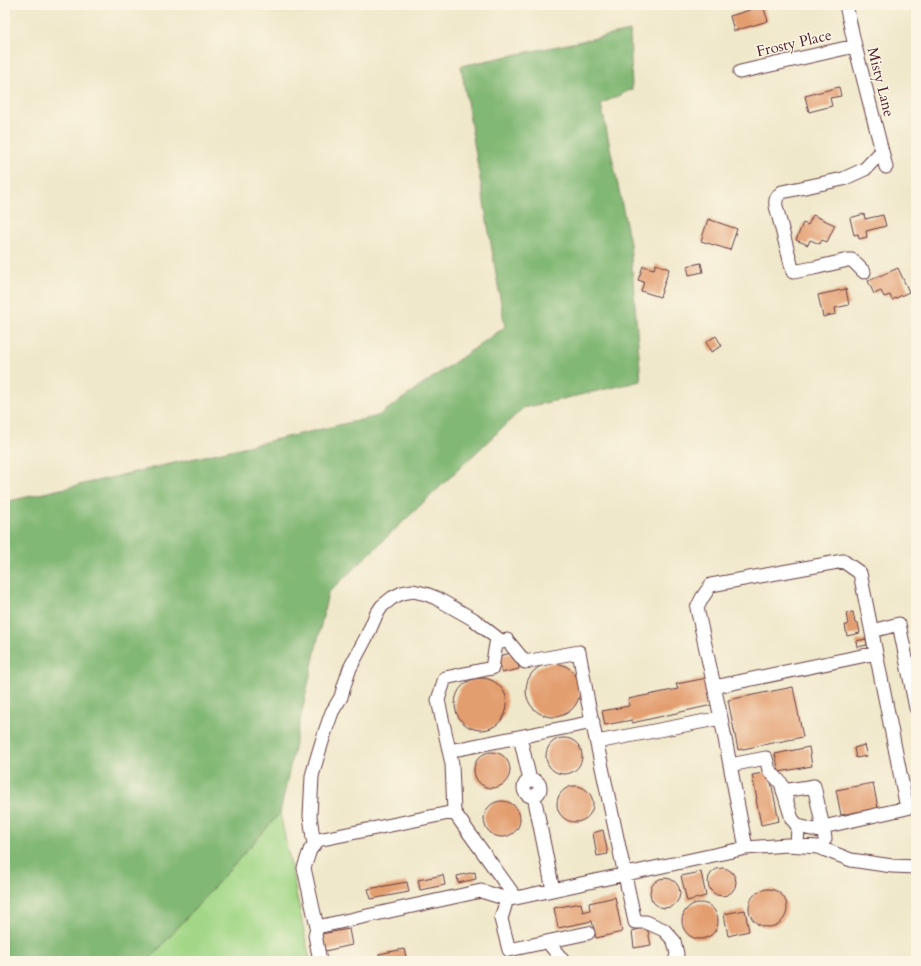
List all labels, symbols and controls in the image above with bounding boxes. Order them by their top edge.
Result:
street label: Frosty Place [754,25,834,61]
street label: Misty Lane [863,45,899,119]

